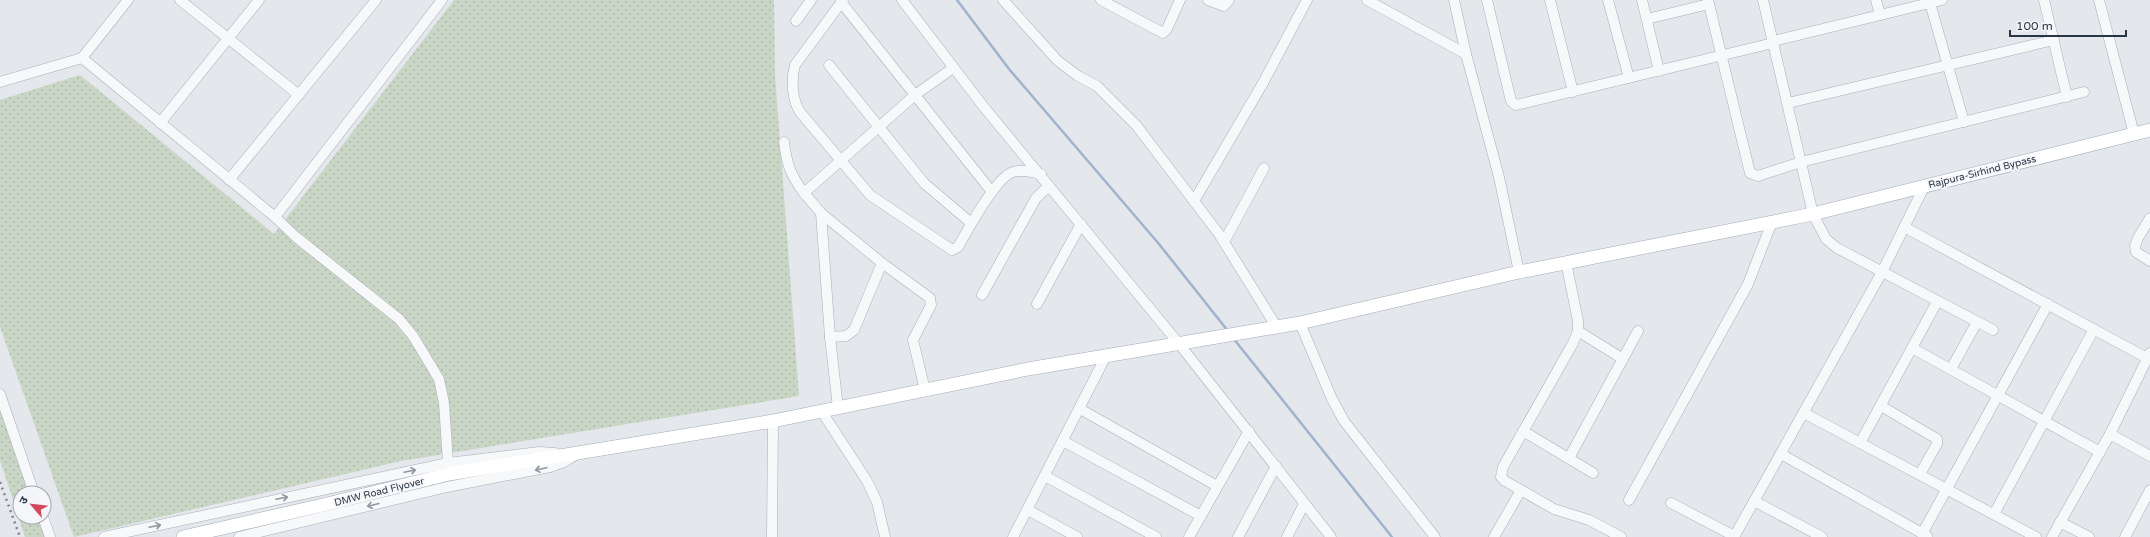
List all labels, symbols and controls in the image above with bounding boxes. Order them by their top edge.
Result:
scale bar [2010,12,2126,38]
text: 100 m [2016,19,2053,33]
street label: Rajpura-Sirhind Bypass [1927,153,2038,191]
one-way arrow [535,465,548,473]
one-way arrow [403,467,416,475]
street label: DMW Road Flyover [333,475,426,509]
north arrow [12,485,52,525]
text: उ [16,494,31,506]
one-way arrow [276,494,289,502]
one-way arrow [367,501,380,509]
one-way arrow [149,521,162,529]

